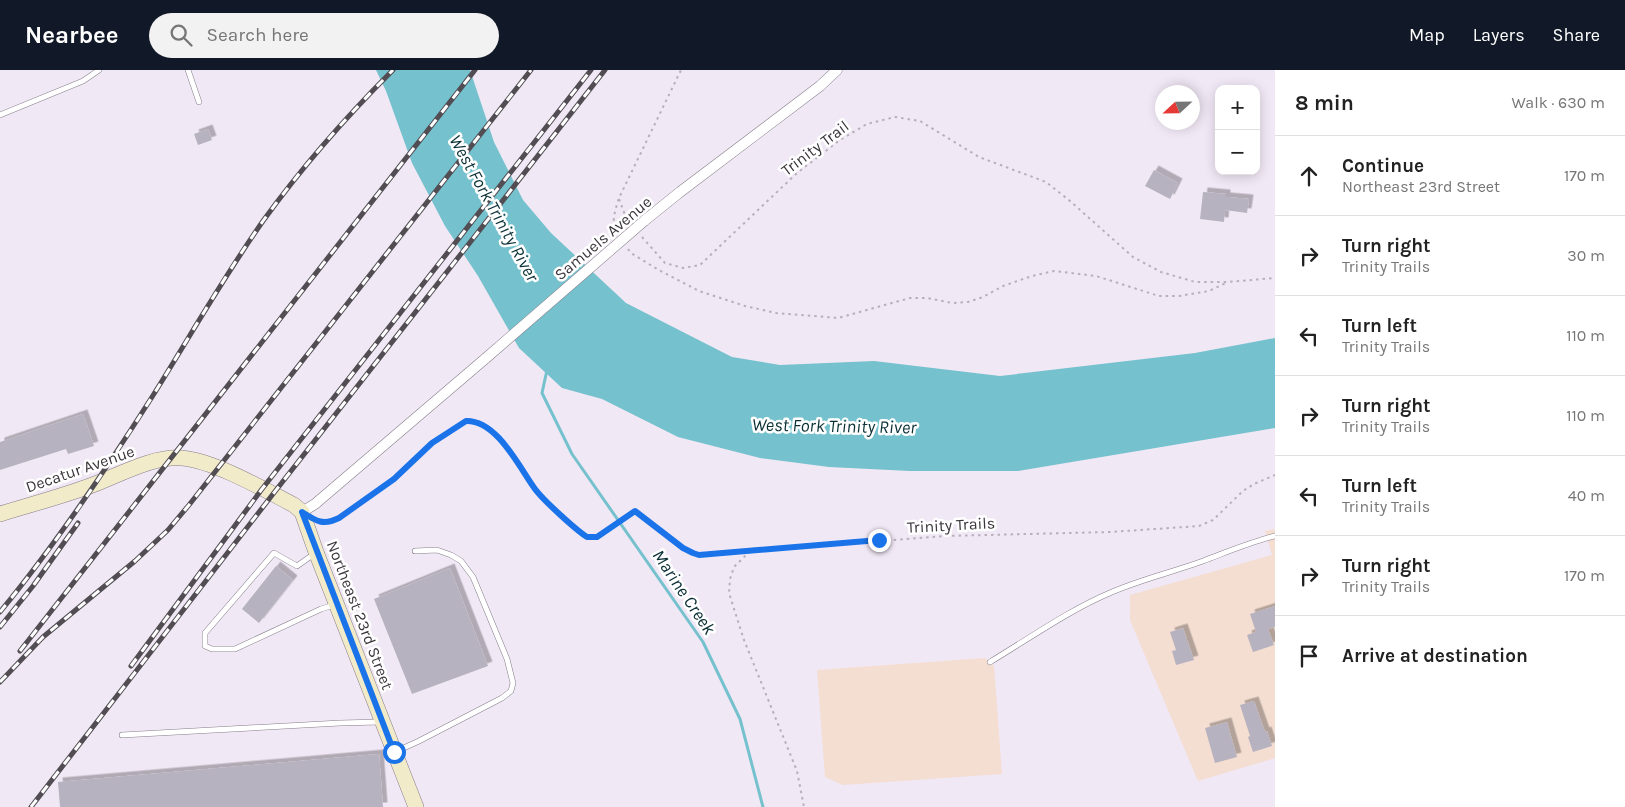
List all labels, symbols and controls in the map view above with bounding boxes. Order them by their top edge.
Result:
search box [149,13,499,58]
text: Nearbee [25,21,119,49]
icon: search [167,21,195,49]
text: Search here [207,24,309,46]
text: Map [1409,24,1445,46]
text: Layers [1473,24,1525,46]
text: Share [1553,24,1600,46]
north arrow [1155,85,1200,130]
map controls [1215,85,1260,175]
button: + [1215,85,1260,130]
text: 8 min [1295,91,1354,115]
text: Walk · 630 m [1512,93,1605,112]
street label: Trinity Trail [777,116,853,180]
button: − [1215,130,1260,175]
water label: West Fork Trinity River [444,131,544,286]
text: Continue [1342,155,1424,177]
icon: ahead [1295,162,1323,190]
text: 170 m [1564,166,1605,185]
text: Northeast 23rd Street [1342,177,1500,196]
street label: Samuels Avenue [551,192,655,284]
text: Turn right [1342,235,1431,257]
icon: right [1295,242,1323,270]
text: 30 m [1567,246,1605,265]
text: Trinity Trails [1342,257,1430,276]
text: Turn left [1342,315,1417,337]
icon: left [1295,322,1323,350]
text: 110 m [1566,326,1605,345]
text: Trinity Trails [1342,337,1430,356]
text: Turn right [1342,395,1431,417]
icon: right [1295,402,1323,430]
text: 110 m [1566,406,1605,425]
water label: West Fork Trinity River [752,414,917,438]
text: Trinity Trails [1342,417,1430,436]
street label: Decatur Avenue [23,441,137,497]
text: Turn left [1342,475,1417,497]
icon: left [1295,482,1323,510]
text: 40 m [1568,486,1605,505]
text: Trinity Trails [1342,497,1430,516]
street label: Trinity Trails [906,513,996,537]
route end [868,529,891,552]
street label: Northeast 23rd Street [323,538,397,692]
water label: Marine Creek [648,545,721,639]
text: Turn right [1342,555,1431,577]
icon: right [1295,562,1323,590]
text: 170 m [1564,566,1605,585]
text: Trinity Trails [1342,577,1430,596]
icon: arrive [1295,642,1323,670]
text: Arrive at destination [1342,645,1528,667]
route start [383,741,406,764]

